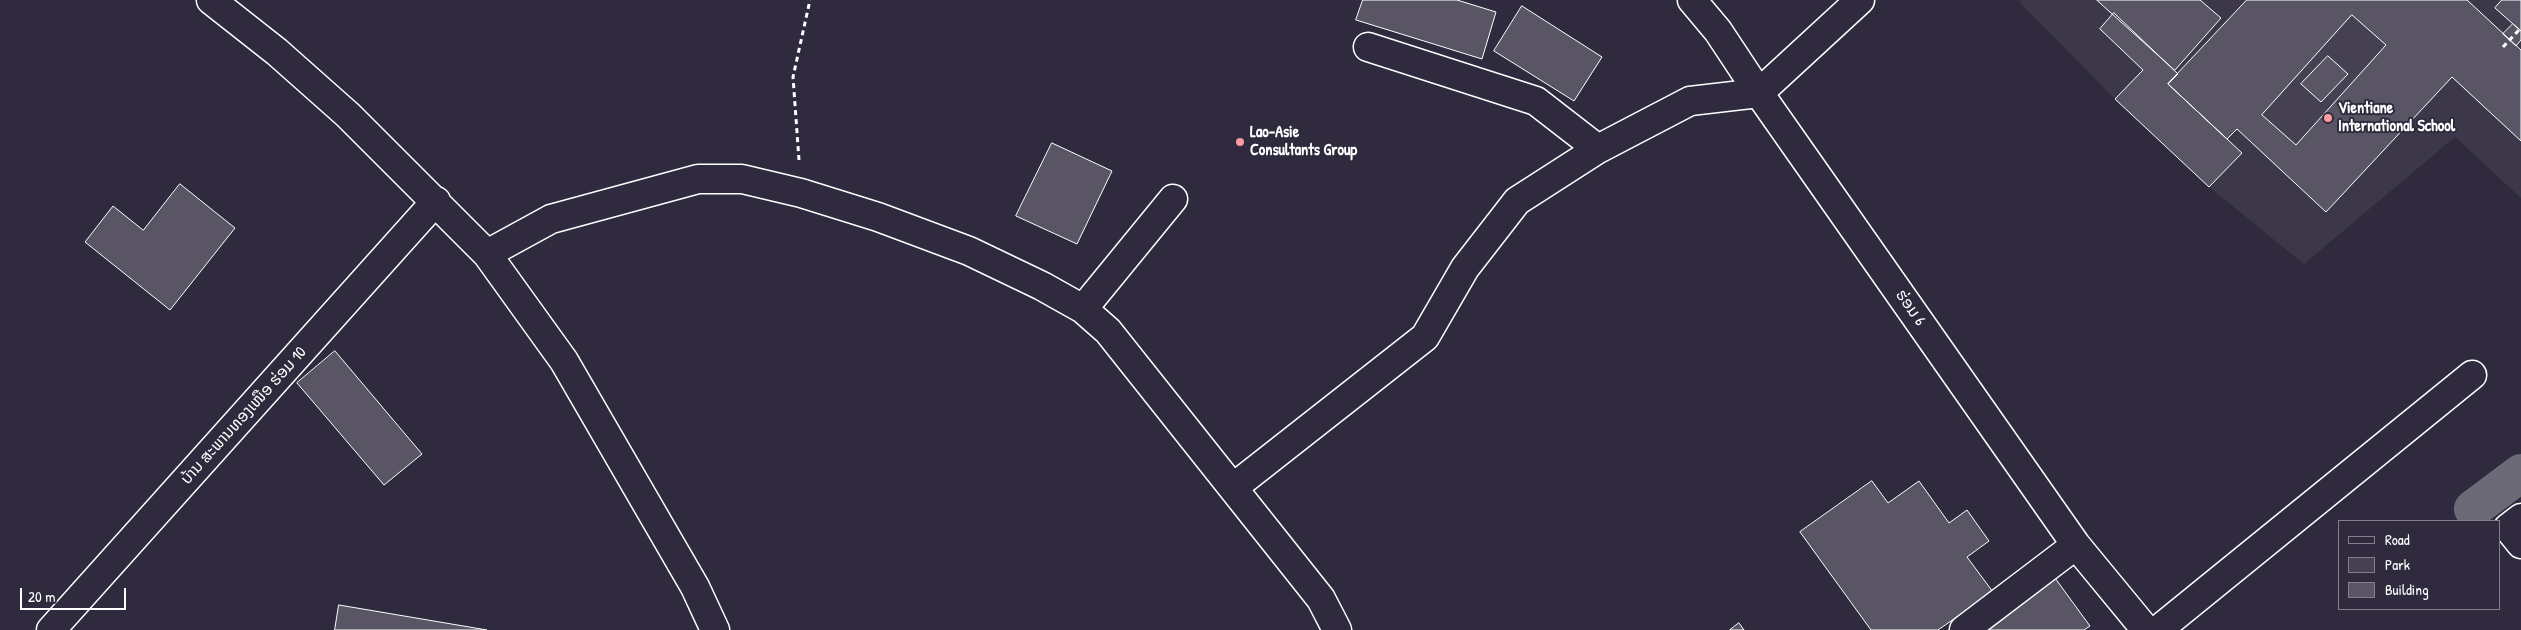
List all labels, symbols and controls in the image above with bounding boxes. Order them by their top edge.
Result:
place label: Vientiane International School [2338,99,2455,137]
marker: Vientiane International School [2322,112,2334,124]
place label: Lao-Asie Consultants Group [1250,123,1357,161]
marker: Lao-Asie Consultants Group [1234,136,1246,148]
street label: ຮ່ອມ 6 [1891,286,1929,330]
street label: ບ້ານ ສະພານທອງເໜືອ ຮ່ອມ 10 [177,343,311,489]
legend [2338,520,2501,610]
text: Road [2385,529,2410,550]
text: Park [2385,554,2410,575]
scale bar [22,578,129,610]
text: Building [2385,579,2429,600]
text: 20 m [28,586,55,607]

